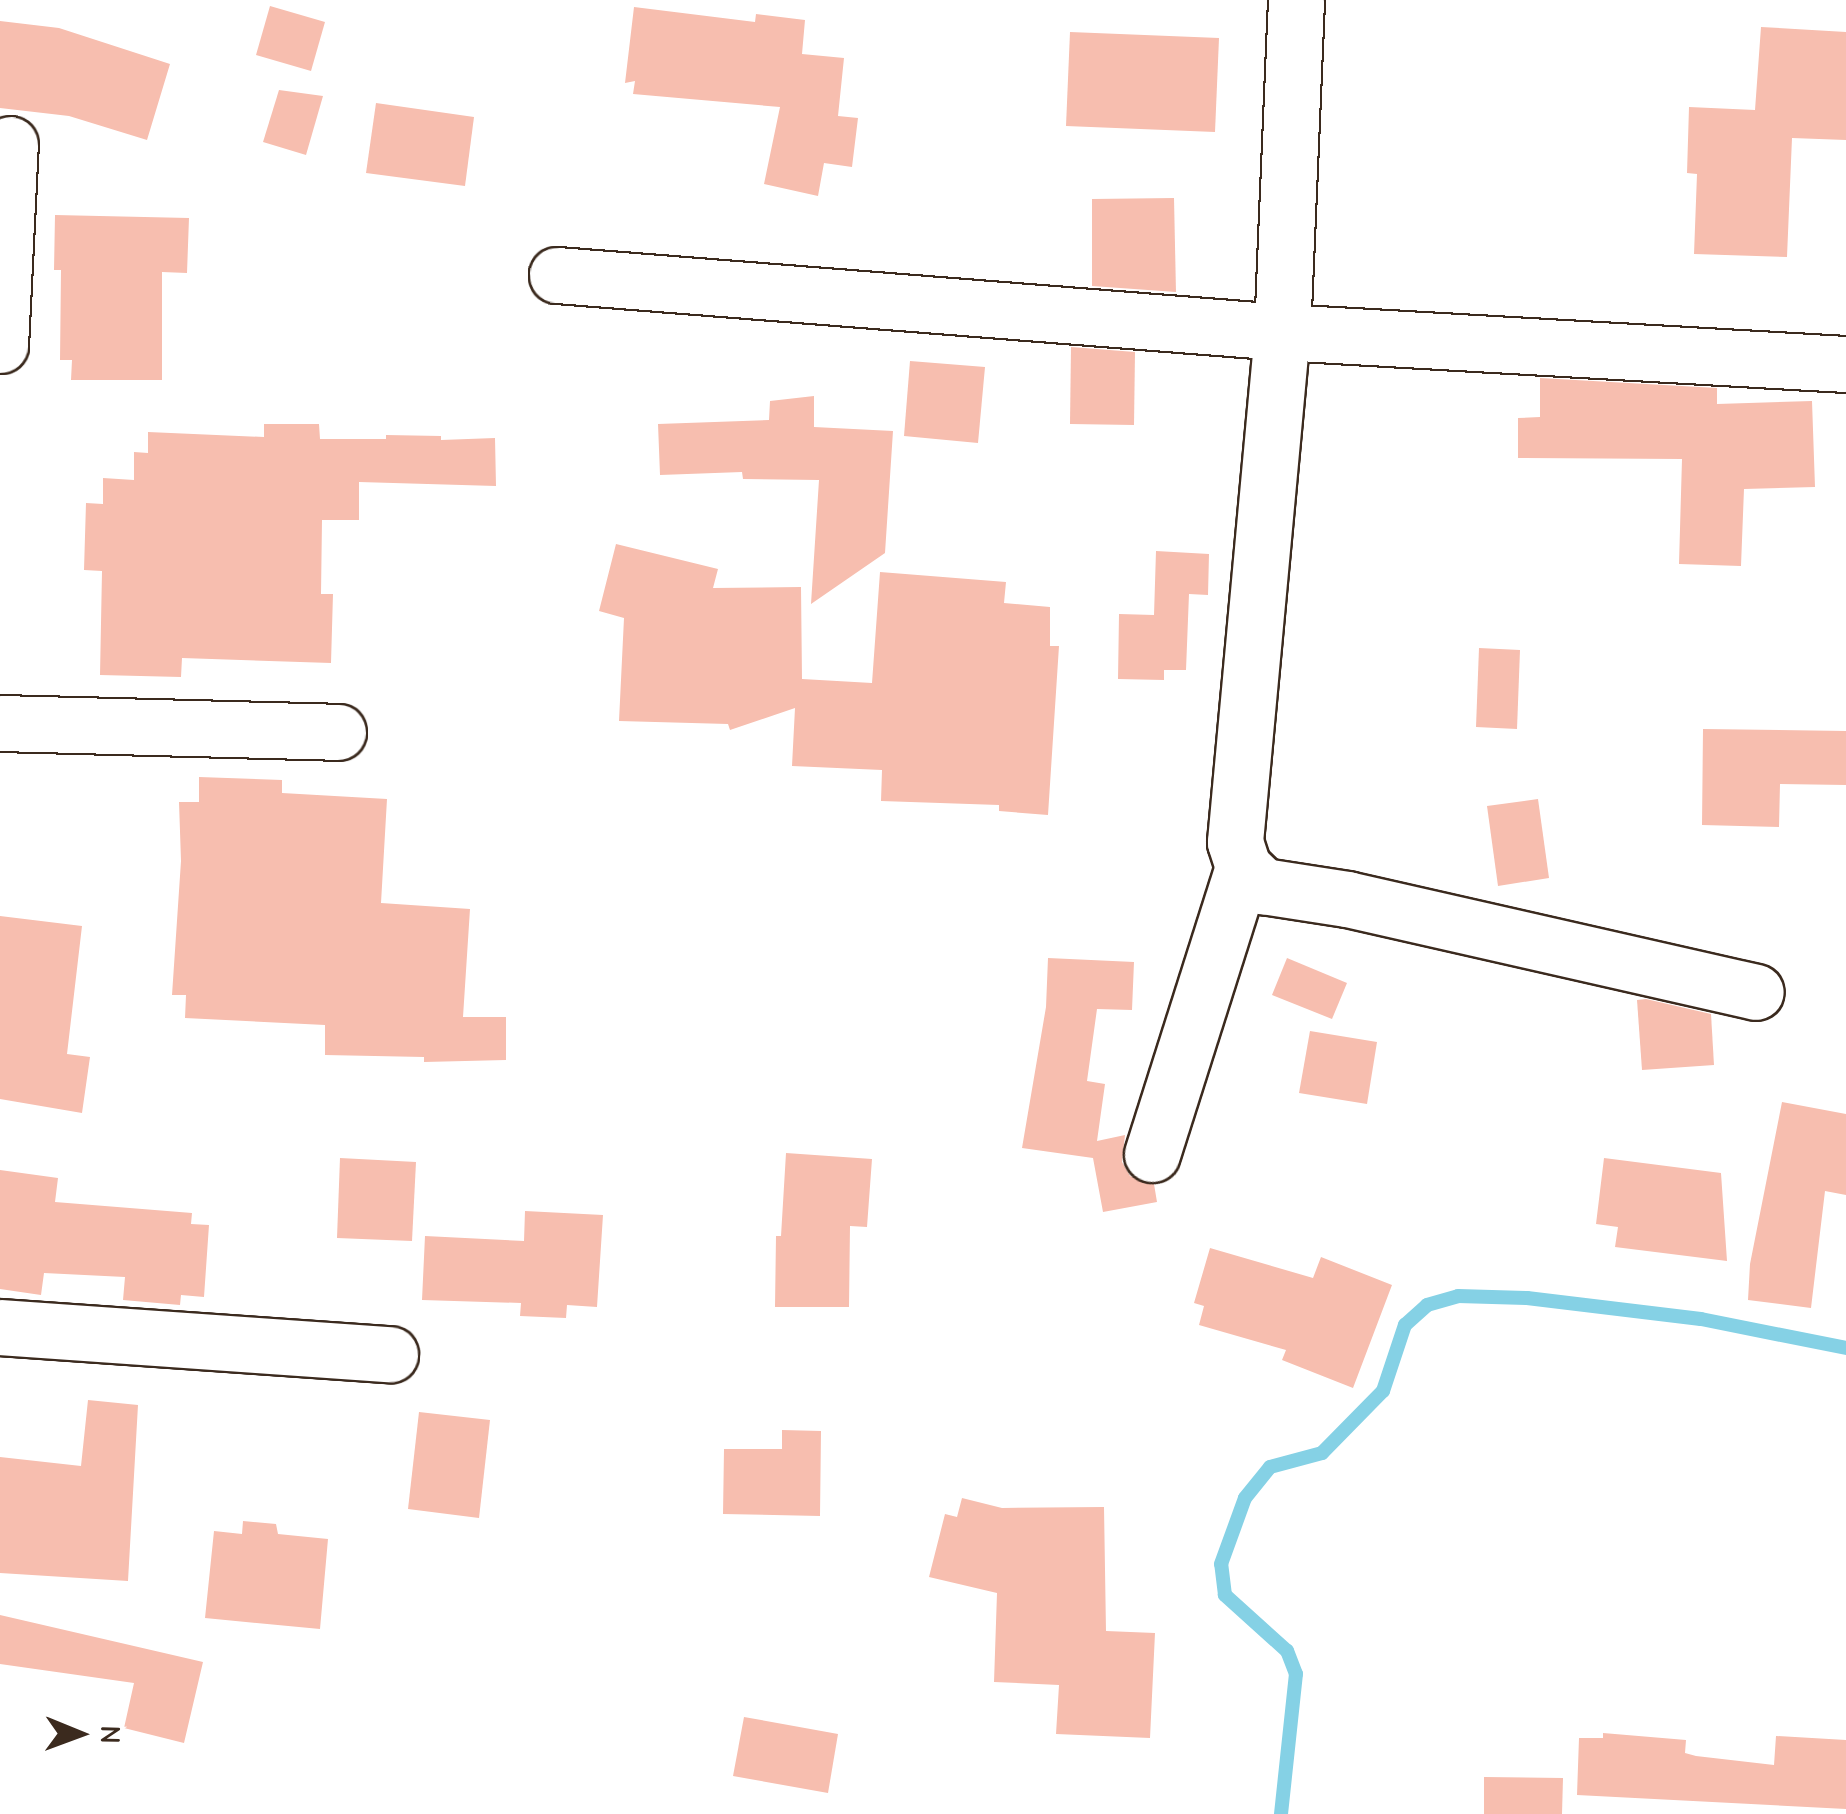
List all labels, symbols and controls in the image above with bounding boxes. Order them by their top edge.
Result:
north arrow [30,1684,130,1784]
text: N [94,1725,126,1744]

